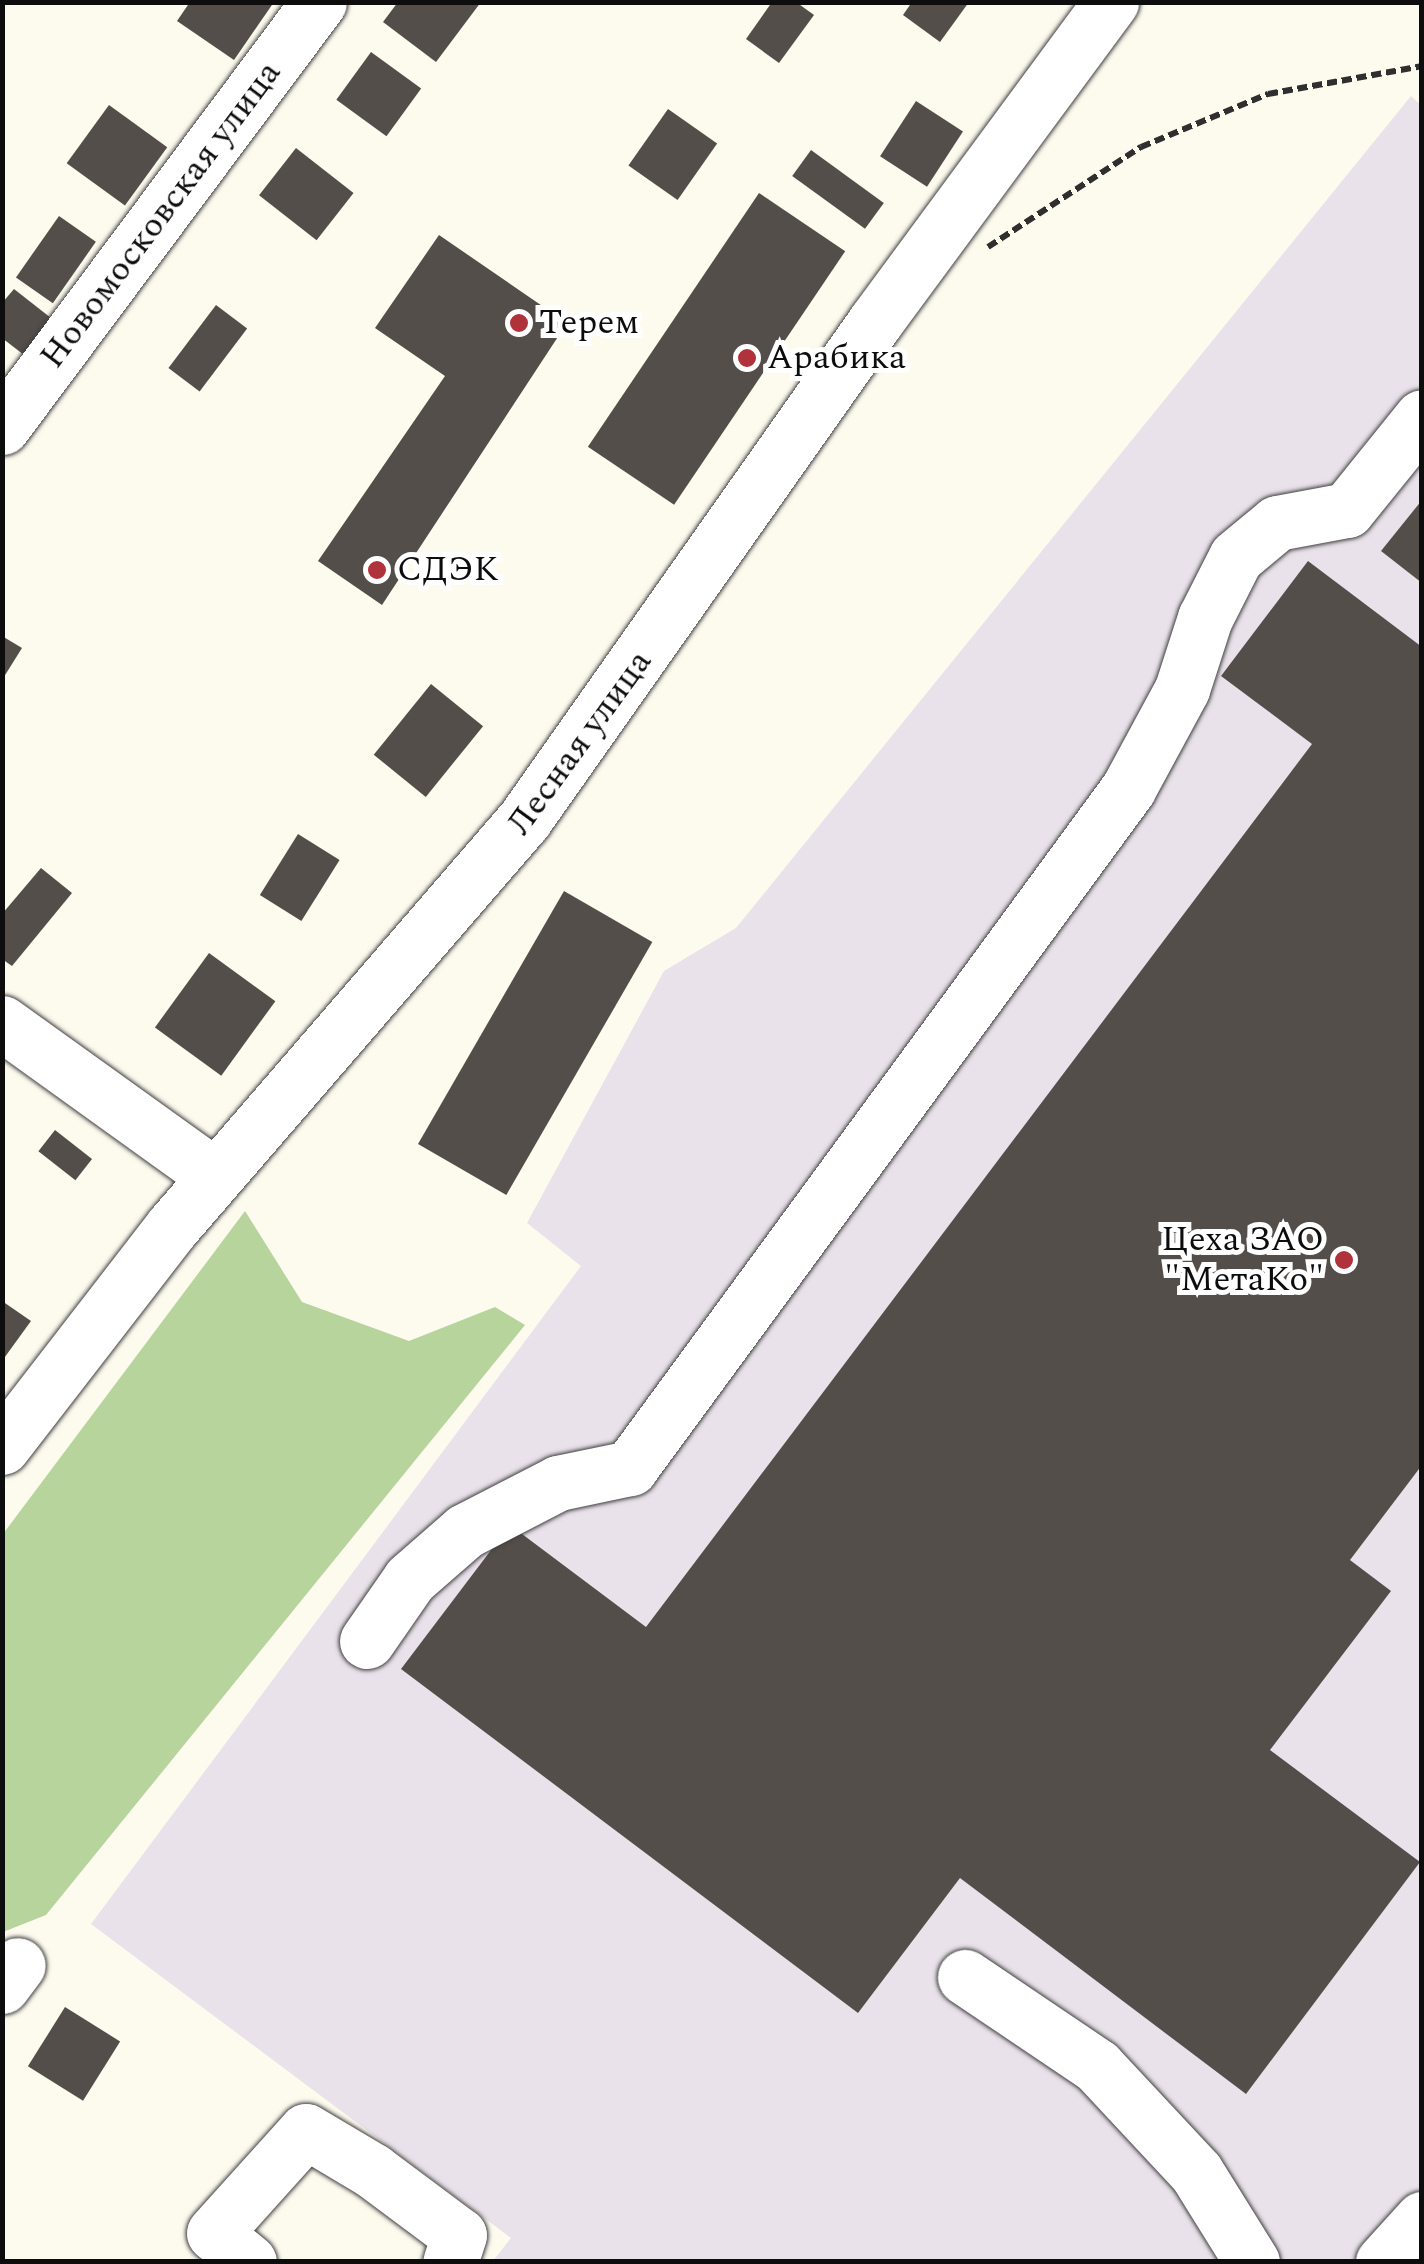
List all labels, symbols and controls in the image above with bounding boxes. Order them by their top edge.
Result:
street label: Новомосковская улица [32,53,290,377]
place label: Терем [539,302,639,344]
marker: Терем [508,312,530,334]
place label: Арабика [767,337,906,379]
marker: Арабика [736,347,758,369]
place label: СДЭК [397,549,499,591]
marker: СДЭК [366,559,388,581]
street label: Лесная улица [499,642,661,844]
place label: Цеха ЗАО "МетаКо" [1161,1219,1324,1301]
marker: Цеха ЗАО "МетаКо" [1333,1249,1355,1271]

